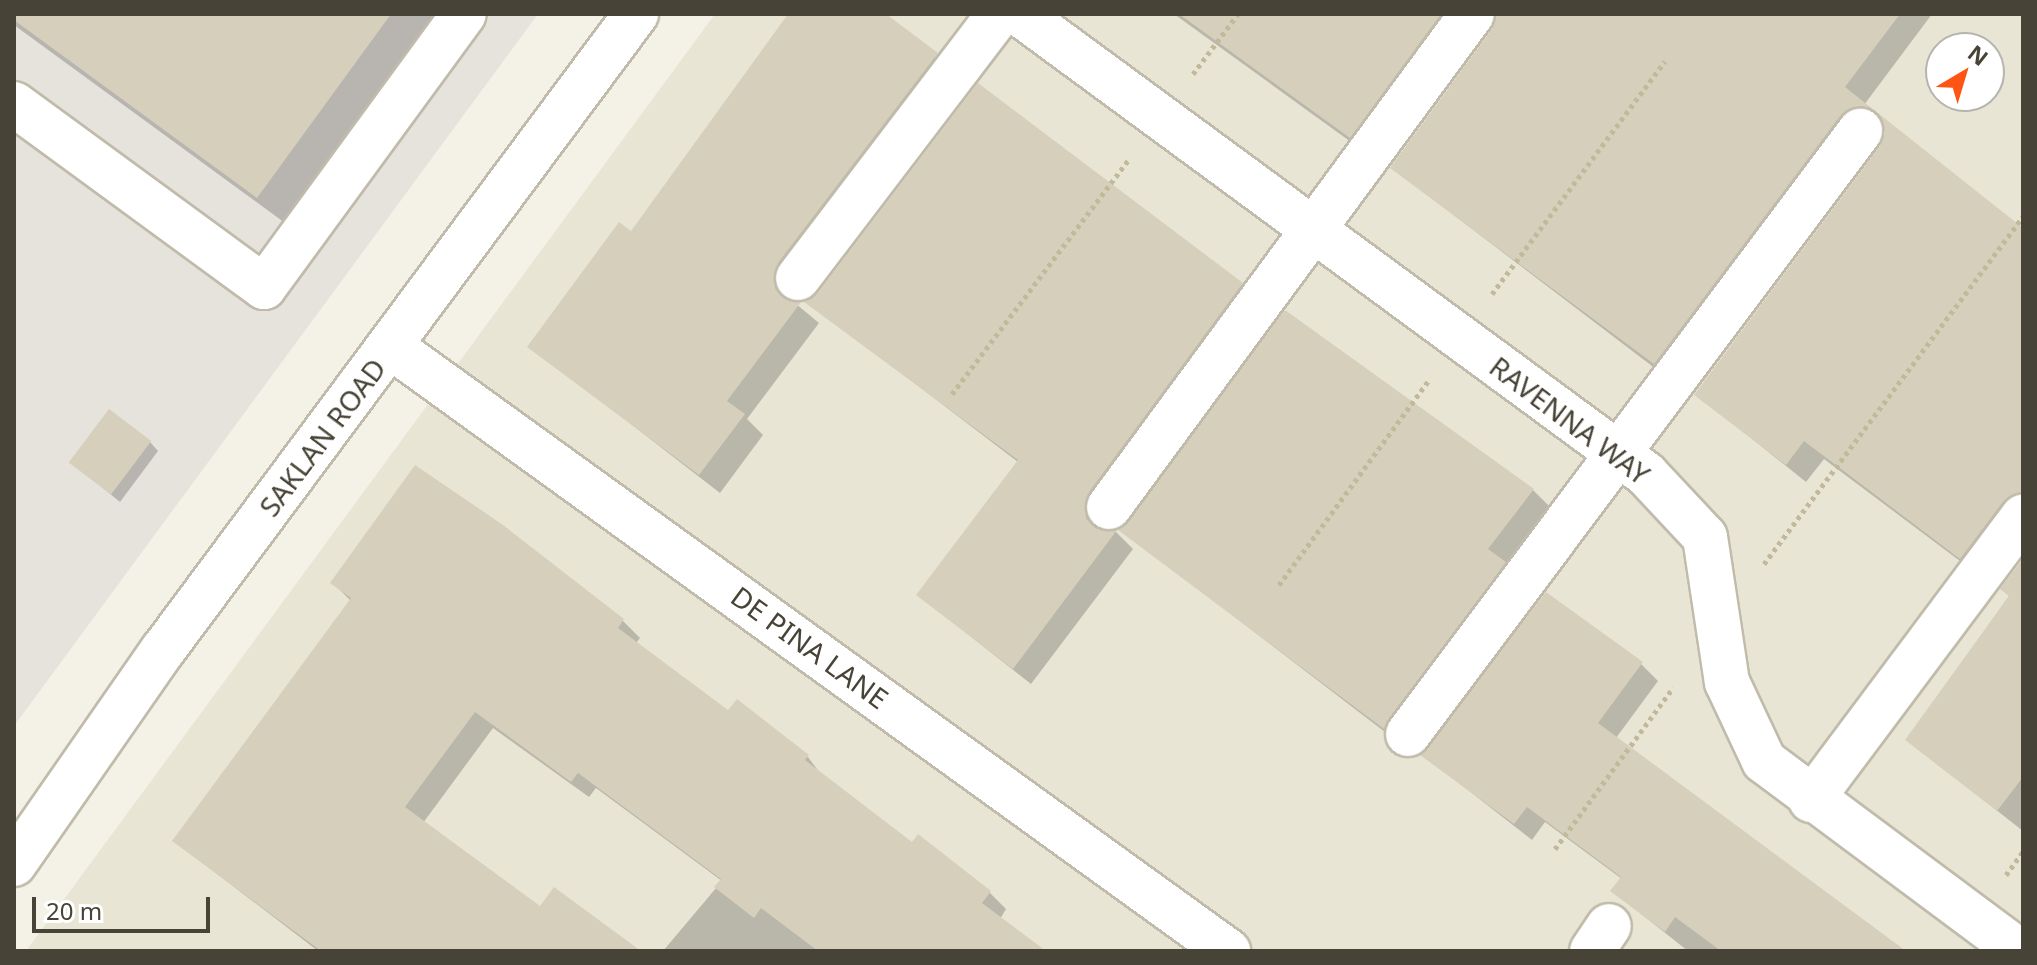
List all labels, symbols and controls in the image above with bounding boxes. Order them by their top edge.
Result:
north arrow [1925,32,2005,112]
text: N [1962,37,1995,72]
street label: RAVENNA WAY [1484,349,1656,491]
street label: SAKLAN ROAD [252,352,392,522]
street label: DE PINA LANE [725,579,895,715]
scale bar [36,881,214,931]
text: 20 m [46,894,102,927]

